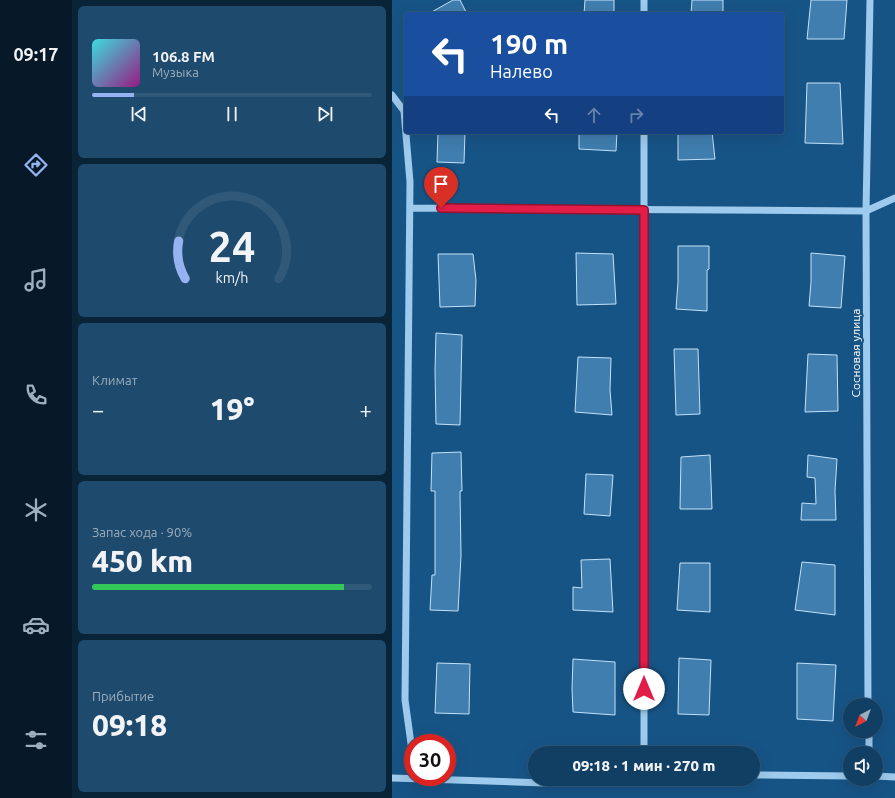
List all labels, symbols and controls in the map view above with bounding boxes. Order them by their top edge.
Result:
icon: left [424,28,476,80]
text: 190 m [490,28,568,59]
text: 09:17 [13,44,59,64]
text: 106.8 FM [152,48,215,65]
text: Налево [490,61,553,81]
text: Музыка [152,65,199,79]
icon: previous [128,103,150,125]
icon: pause [221,103,243,125]
icon: next [314,103,336,125]
icon: left [541,104,563,126]
icon: ahead [583,104,605,126]
icon: right [625,104,647,126]
icon: directions [22,151,50,179]
pin [424,167,458,208]
icon: arrive [430,173,452,195]
text: 24 [209,222,255,269]
icon: music [22,266,50,294]
text: km/h [216,269,248,285]
street label: Сосновая улица [849,309,862,397]
text: Климат [92,373,137,387]
icon: phone [22,381,50,409]
text: 19° [210,392,254,426]
text: − [92,397,104,422]
text: + [360,397,372,422]
icon: climate [22,496,50,524]
text: Запас хода · 90% [92,525,192,539]
text: 450 km [92,544,193,578]
icon: car [22,611,50,639]
position arrow [623,668,665,710]
text: Прибытие [92,689,154,703]
north arrow [843,698,883,738]
map controls [843,698,883,786]
text: 09:18 [92,708,167,742]
icon: filters [22,726,50,754]
speed limit sign: 30 [404,734,456,786]
button: sound [843,746,883,786]
text: 09:18 · 1 мин · 270 m [573,757,715,774]

